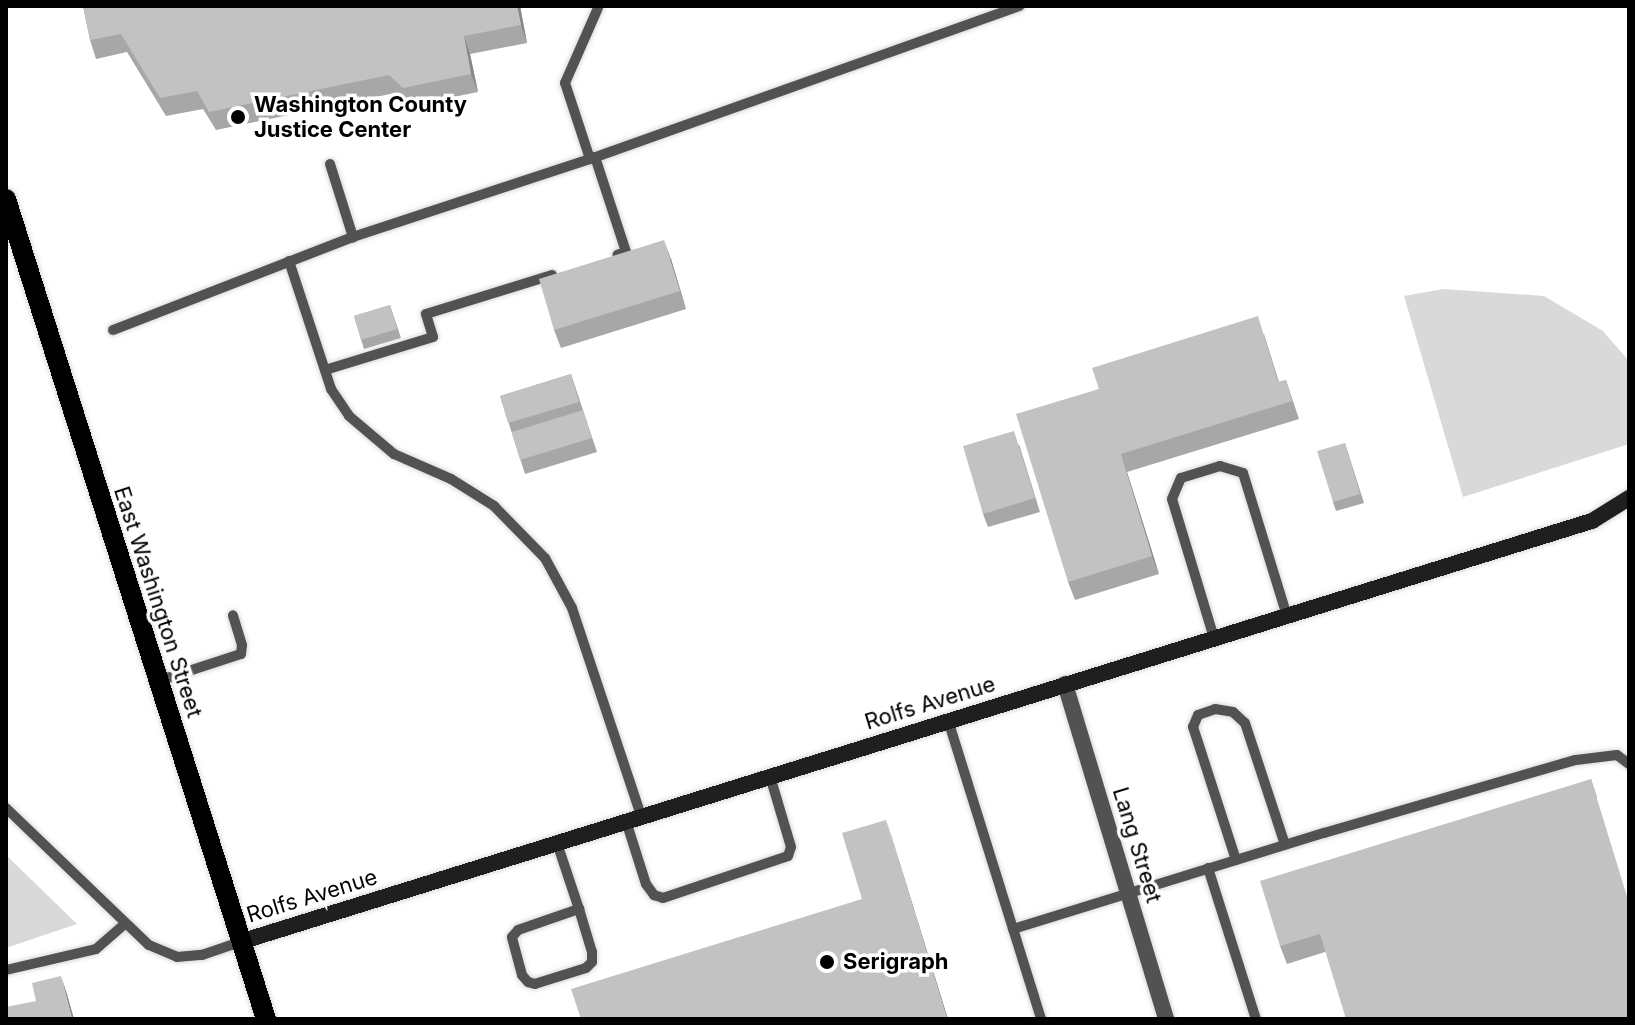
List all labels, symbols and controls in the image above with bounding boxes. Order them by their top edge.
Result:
place label: Washington County Justice Center [254,91,467,142]
marker: Washington County Justice Center [229,108,247,126]
street label: East Washington Street [108,483,208,721]
street label: Rolfs Avenue [862,671,998,735]
street label: Lang Street [1107,784,1167,906]
street label: Rolfs Avenue [244,864,380,928]
place label: Serigraph [843,949,948,975]
marker: Serigraph [818,953,836,971]

